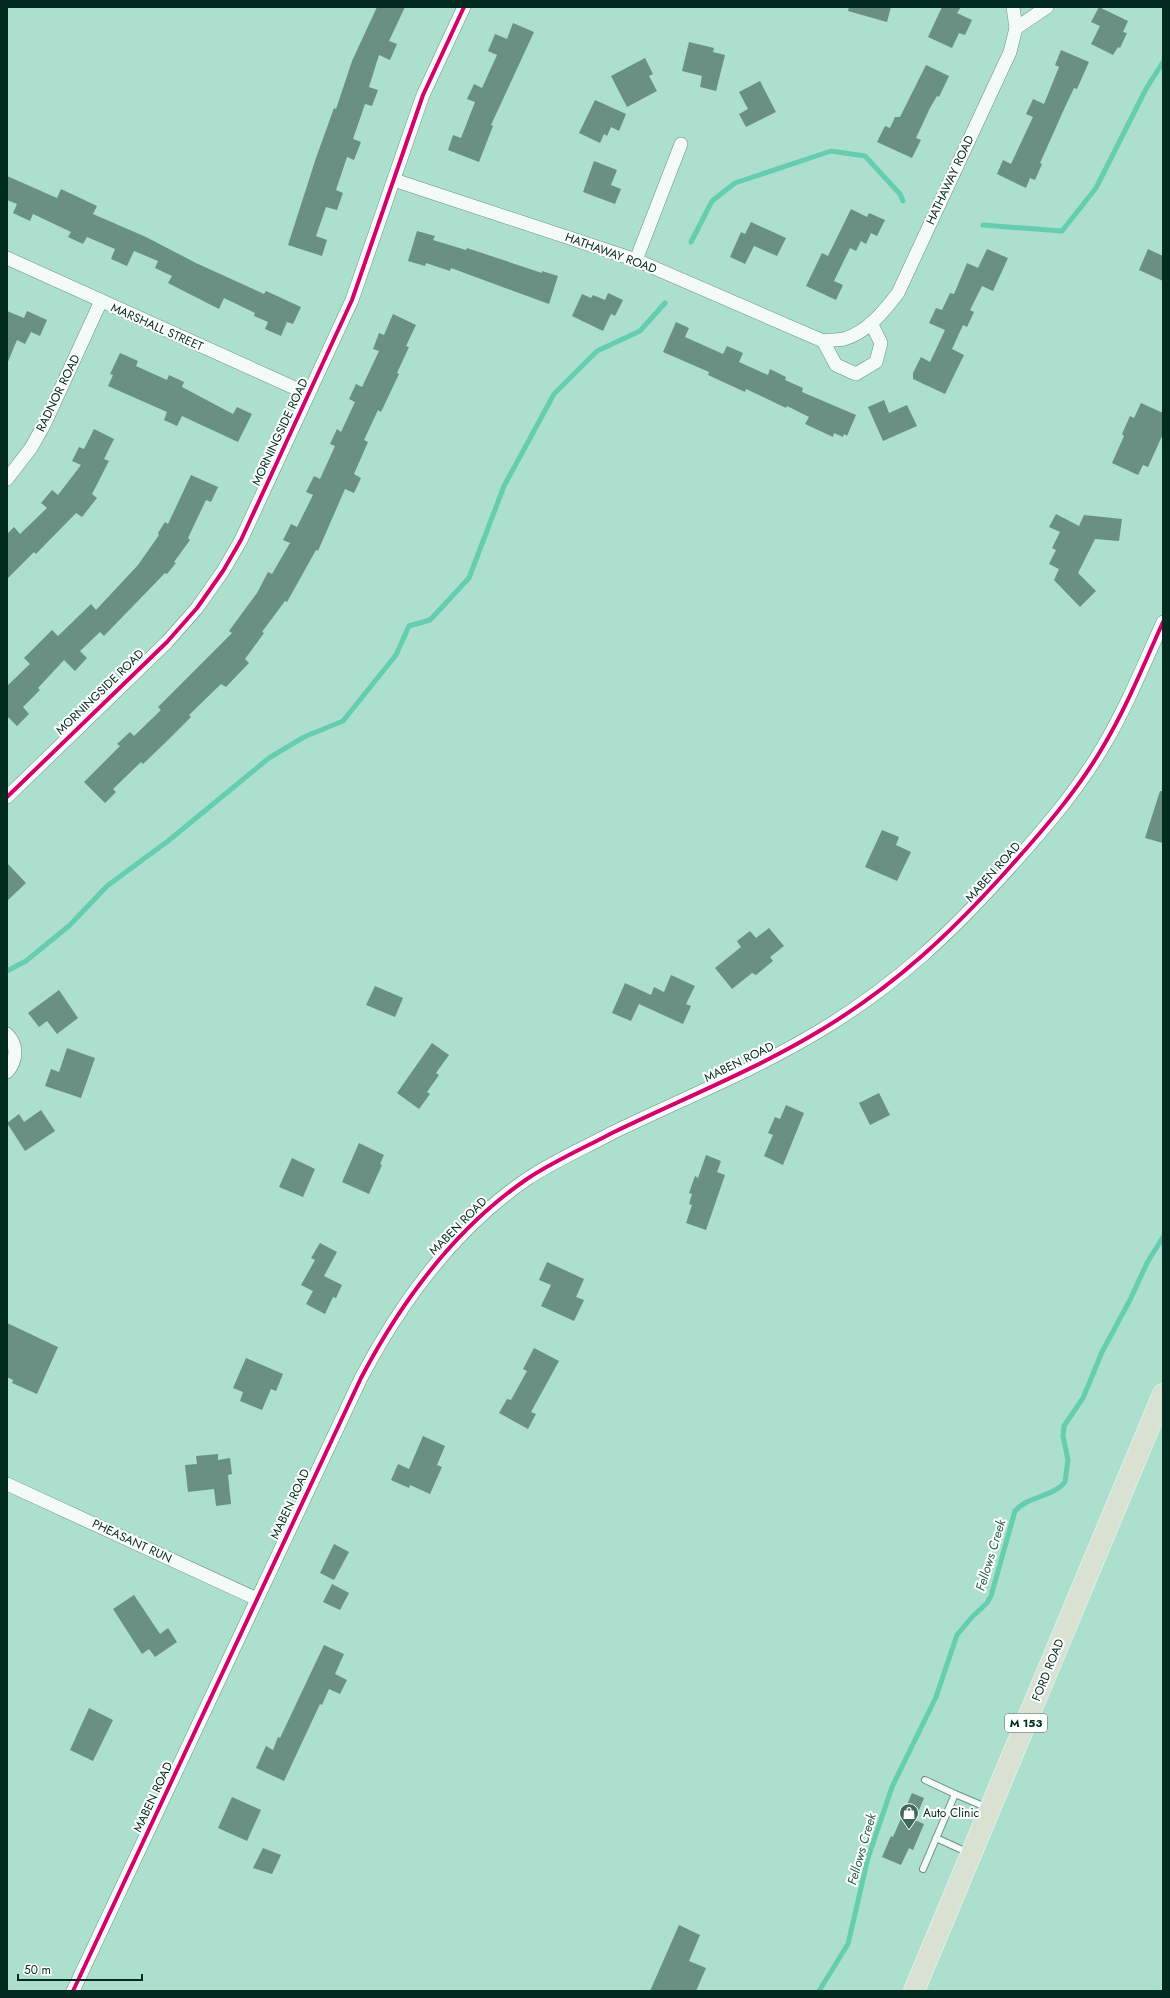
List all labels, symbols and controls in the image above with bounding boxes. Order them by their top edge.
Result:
street label: HATHAWAY ROAD [921,132,979,228]
street label: HATHAWAY ROAD [563,228,659,278]
street label: MARSHALL STREET [108,299,206,356]
street label: RADNOR ROAD [32,351,84,435]
street label: MORNINGSIDE ROAD [247,375,313,489]
street label: MORNINGSIDE ROAD [52,645,148,739]
street label: MABEN ROAD [961,838,1025,906]
street label: MABEN ROAD [701,1037,777,1087]
street label: MABEN ROAD [425,1193,491,1259]
street label: MABEN ROAD [266,1466,314,1542]
street label: PHEASANT RUN [89,1515,175,1567]
water label: Fellows Creek [971,1517,1010,1593]
street label: FORD ROAD [1027,1636,1069,1704]
road number: M 153 [1005,1714,1047,1732]
street label: MABEN ROAD [129,1759,177,1835]
shop icon: Auto Clinic [898,1802,920,1830]
place label: Auto Clinic [923,1804,980,1822]
water label: Fellows Creek [842,1811,881,1887]
scale bar [18,1956,142,1982]
text: 50 m [24,1961,51,1979]

